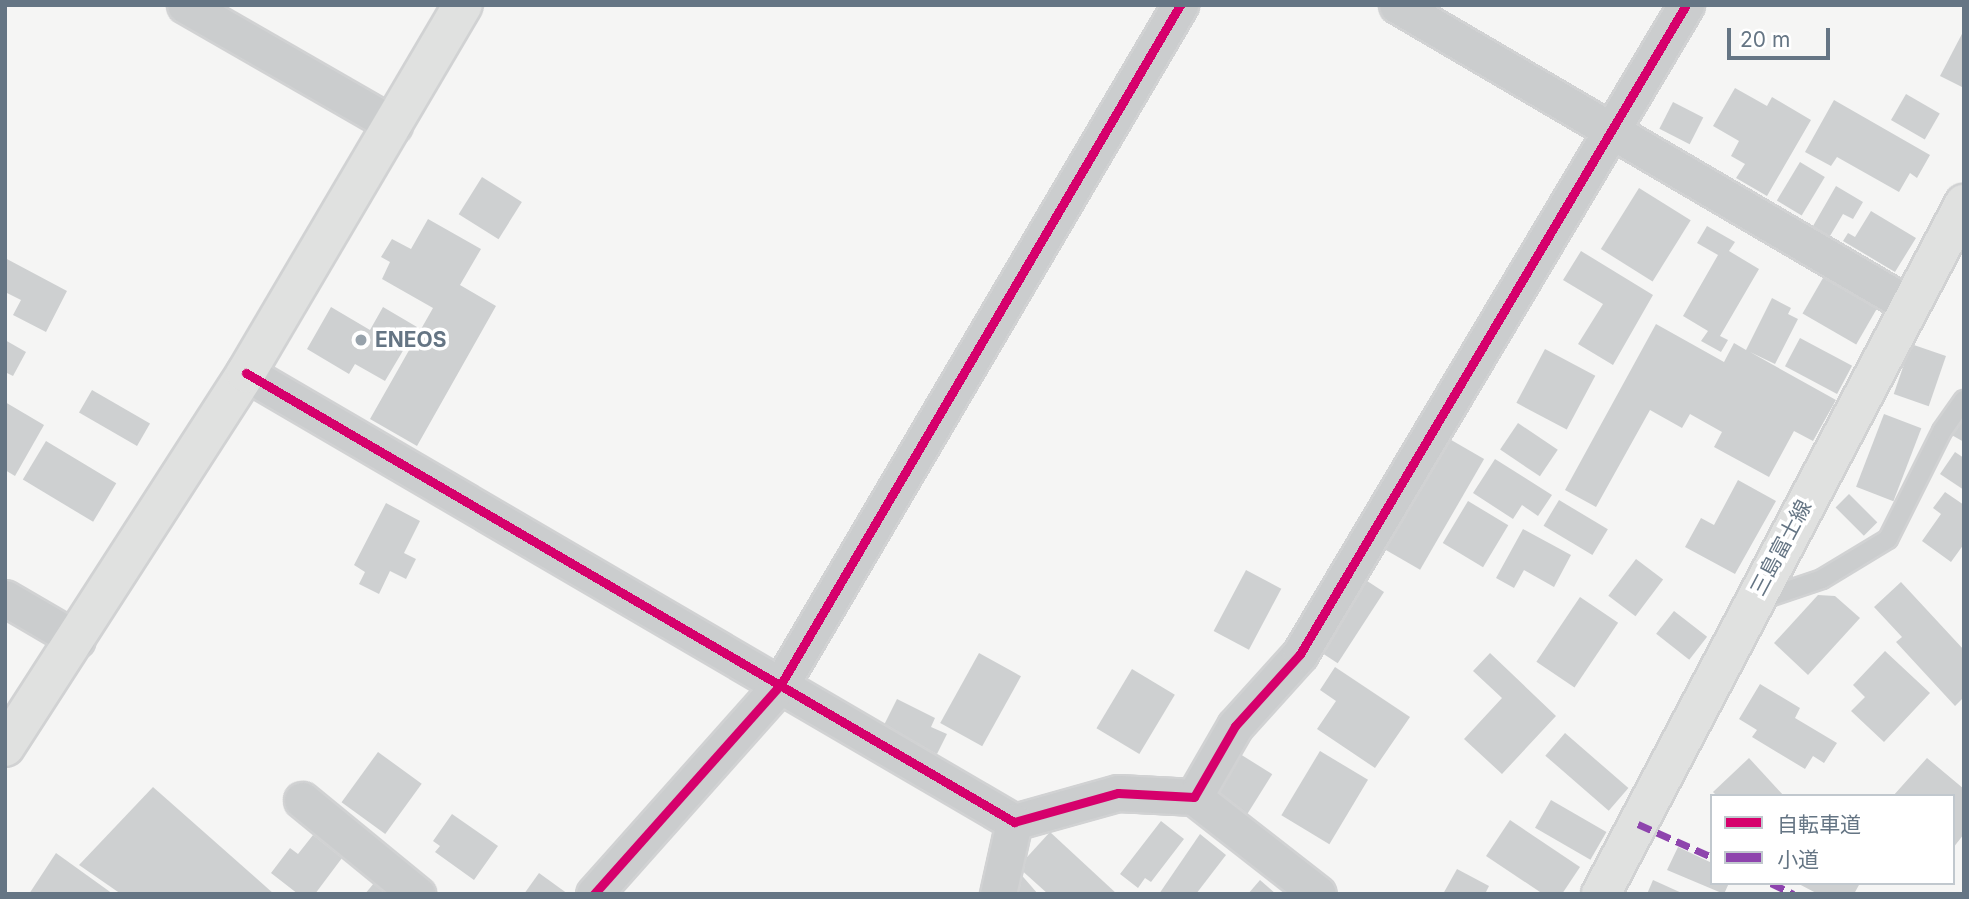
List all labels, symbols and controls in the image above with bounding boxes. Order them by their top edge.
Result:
scale bar [1731,14,1834,58]
text: 20 m [1740,27,1790,52]
place label: ENEOS [375,327,446,353]
marker: ENEOS [353,332,369,348]
street label: 三島富士線 [1745,496,1817,600]
legend [1710,794,1955,885]
text: 自転車道 [1777,812,1861,837]
text: 小道 [1777,847,1819,872]

